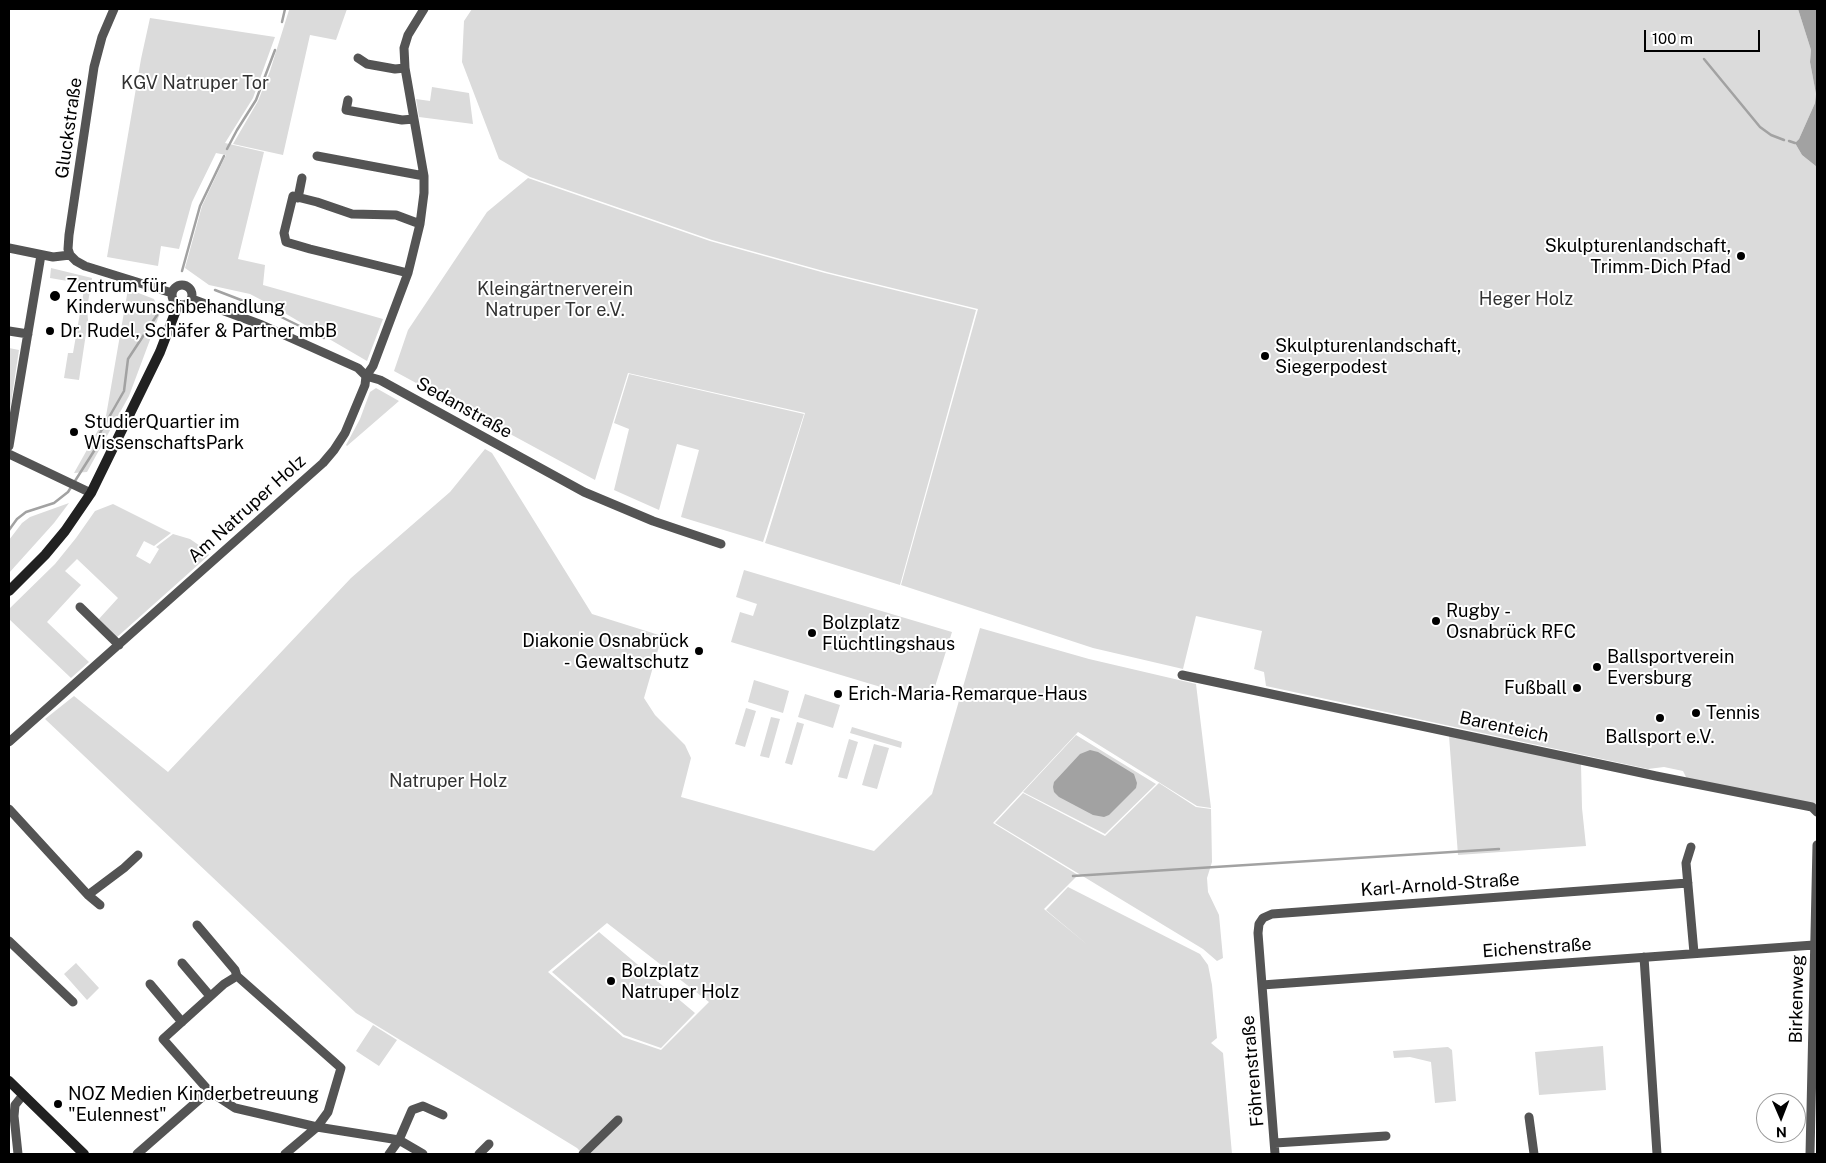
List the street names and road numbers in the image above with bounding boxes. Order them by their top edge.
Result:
street label: Gluckstraße [51,76,87,180]
street label: Sedanstraße [412,373,516,443]
street label: Am Natruper Holz [184,451,310,567]
street label: Barenteich [1457,707,1551,747]
street label: Karl-Arnold-Straße [1360,869,1520,901]
street label: Eichenstraße [1482,933,1592,963]
street label: Birkenweg [1785,954,1809,1044]
street label: Föhrenstraße [1237,1014,1269,1128]

